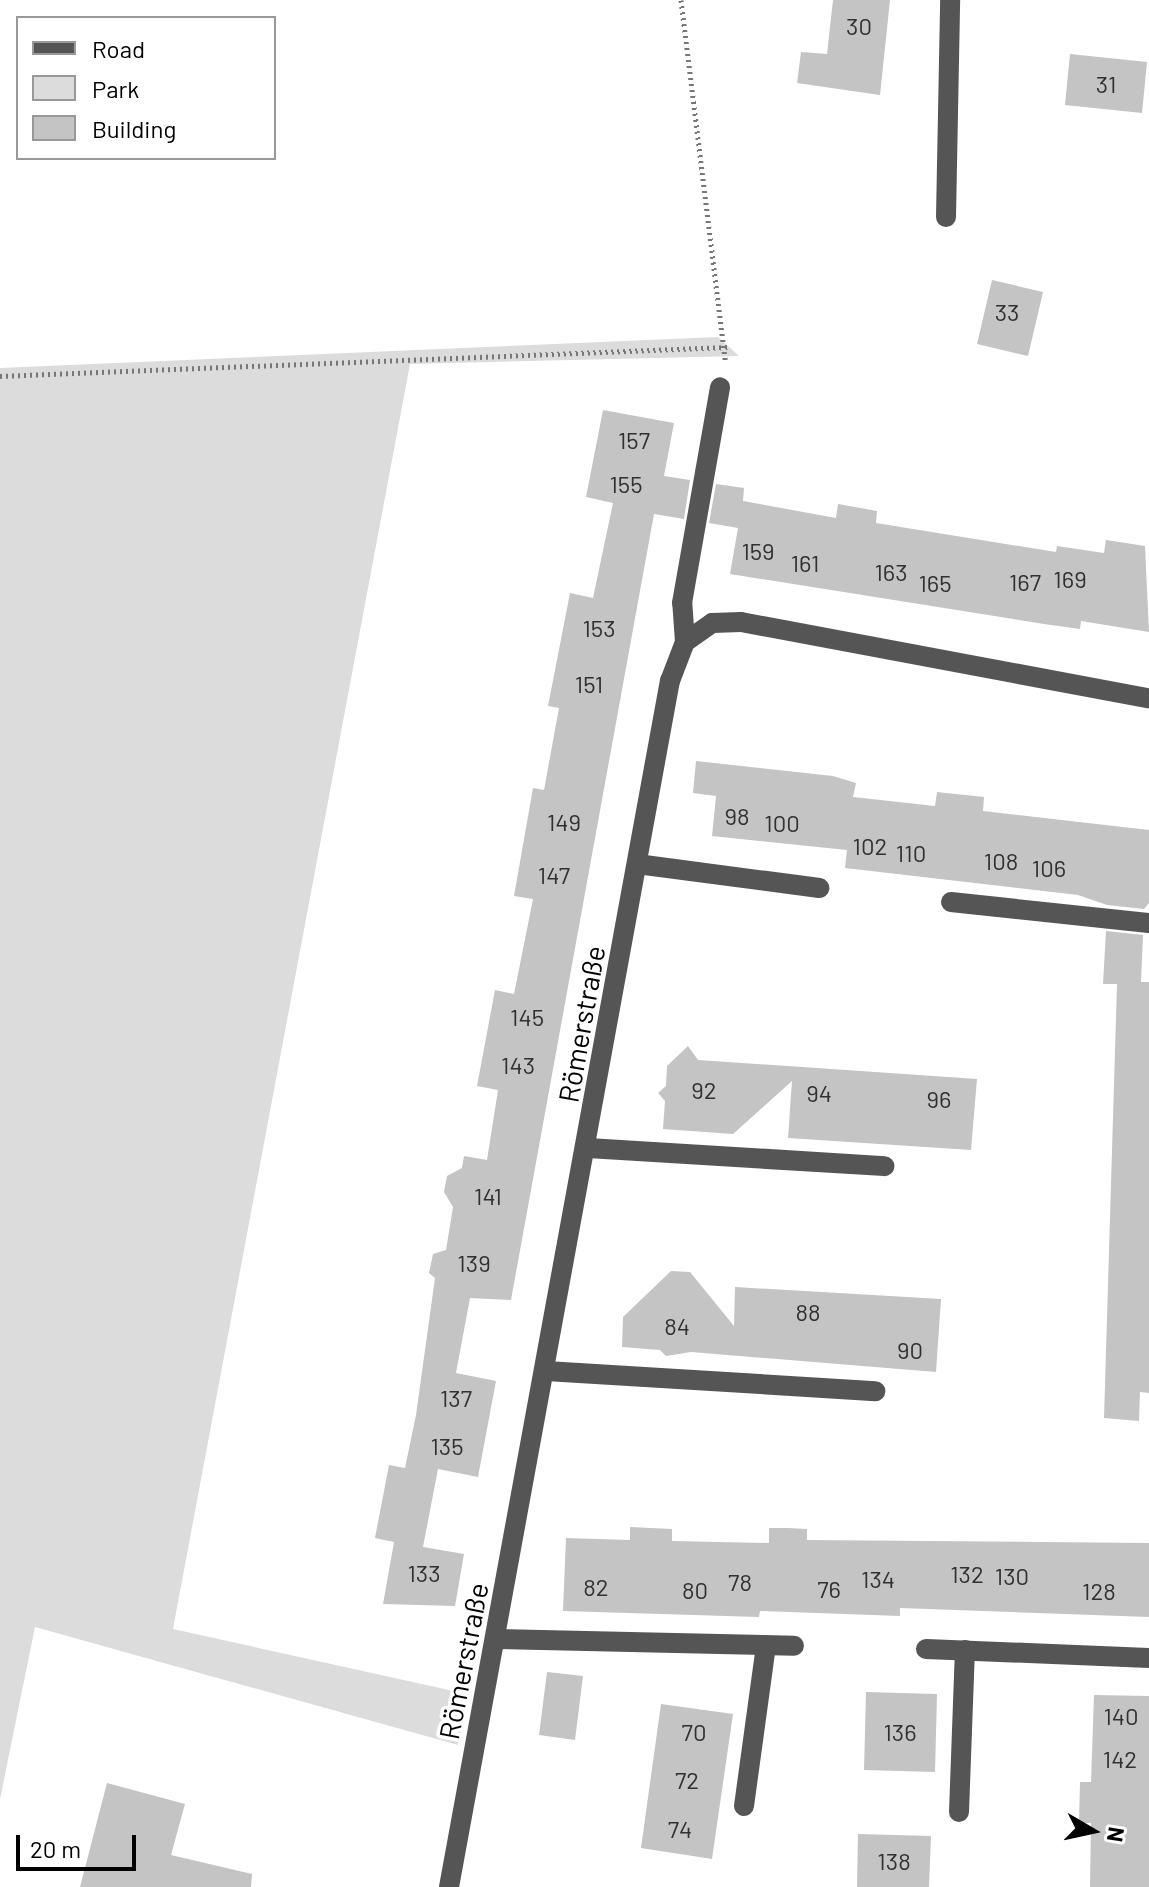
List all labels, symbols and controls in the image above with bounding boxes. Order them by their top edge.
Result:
house number: 30 [846,12,872,40]
legend [16,16,276,160]
text: Road [92,34,145,63]
house number: 31 [1096,70,1116,98]
text: Park [92,74,139,103]
text: Building [92,114,176,143]
house number: 33 [995,298,1019,326]
house number: 157 [618,426,650,454]
house number: 155 [609,470,643,498]
house number: 159 [741,537,775,565]
house number: 161 [791,549,819,577]
house number: 163 [874,558,908,586]
house number: 169 [1053,565,1087,593]
house number: 167 [1009,568,1041,596]
house number: 165 [918,569,952,597]
house number: 153 [582,614,616,642]
house number: 151 [575,670,603,698]
house number: 98 [724,802,750,830]
house number: 149 [547,808,581,836]
house number: 100 [764,809,800,837]
house number: 102 [853,832,887,860]
house number: 110 [896,839,926,867]
house number: 108 [984,847,1018,875]
house number: 106 [1032,854,1066,882]
house number: 147 [538,861,570,889]
street label: Römerstraße [551,943,611,1105]
house number: 145 [510,1003,544,1031]
house number: 143 [501,1051,535,1079]
house number: 92 [691,1076,717,1104]
house number: 94 [806,1079,832,1107]
house number: 96 [927,1085,951,1113]
house number: 141 [474,1182,502,1210]
house number: 139 [457,1249,491,1277]
house number: 88 [795,1298,821,1326]
house number: 84 [664,1312,690,1340]
house number: 90 [897,1336,923,1364]
house number: 137 [440,1384,472,1412]
house number: 135 [430,1432,464,1460]
house number: 133 [407,1559,441,1587]
house number: 132 [950,1560,984,1588]
house number: 130 [995,1562,1029,1590]
house number: 134 [861,1565,895,1593]
house number: 78 [728,1568,752,1596]
house number: 82 [583,1573,609,1601]
house number: 76 [817,1575,841,1603]
house number: 80 [682,1576,708,1604]
house number: 128 [1082,1577,1116,1605]
street label: Römerstraße [431,1580,495,1742]
house number: 140 [1103,1702,1139,1730]
house number: 70 [682,1718,706,1746]
house number: 136 [883,1718,917,1746]
house number: 142 [1103,1745,1137,1773]
house number: 72 [675,1766,699,1794]
north arrow [1053,1791,1133,1871]
house number: 74 [668,1815,692,1843]
scale bar [20,1819,140,1869]
text: N [1103,1825,1131,1844]
text: 20 m [30,1834,81,1863]
house number: 138 [877,1847,911,1875]

